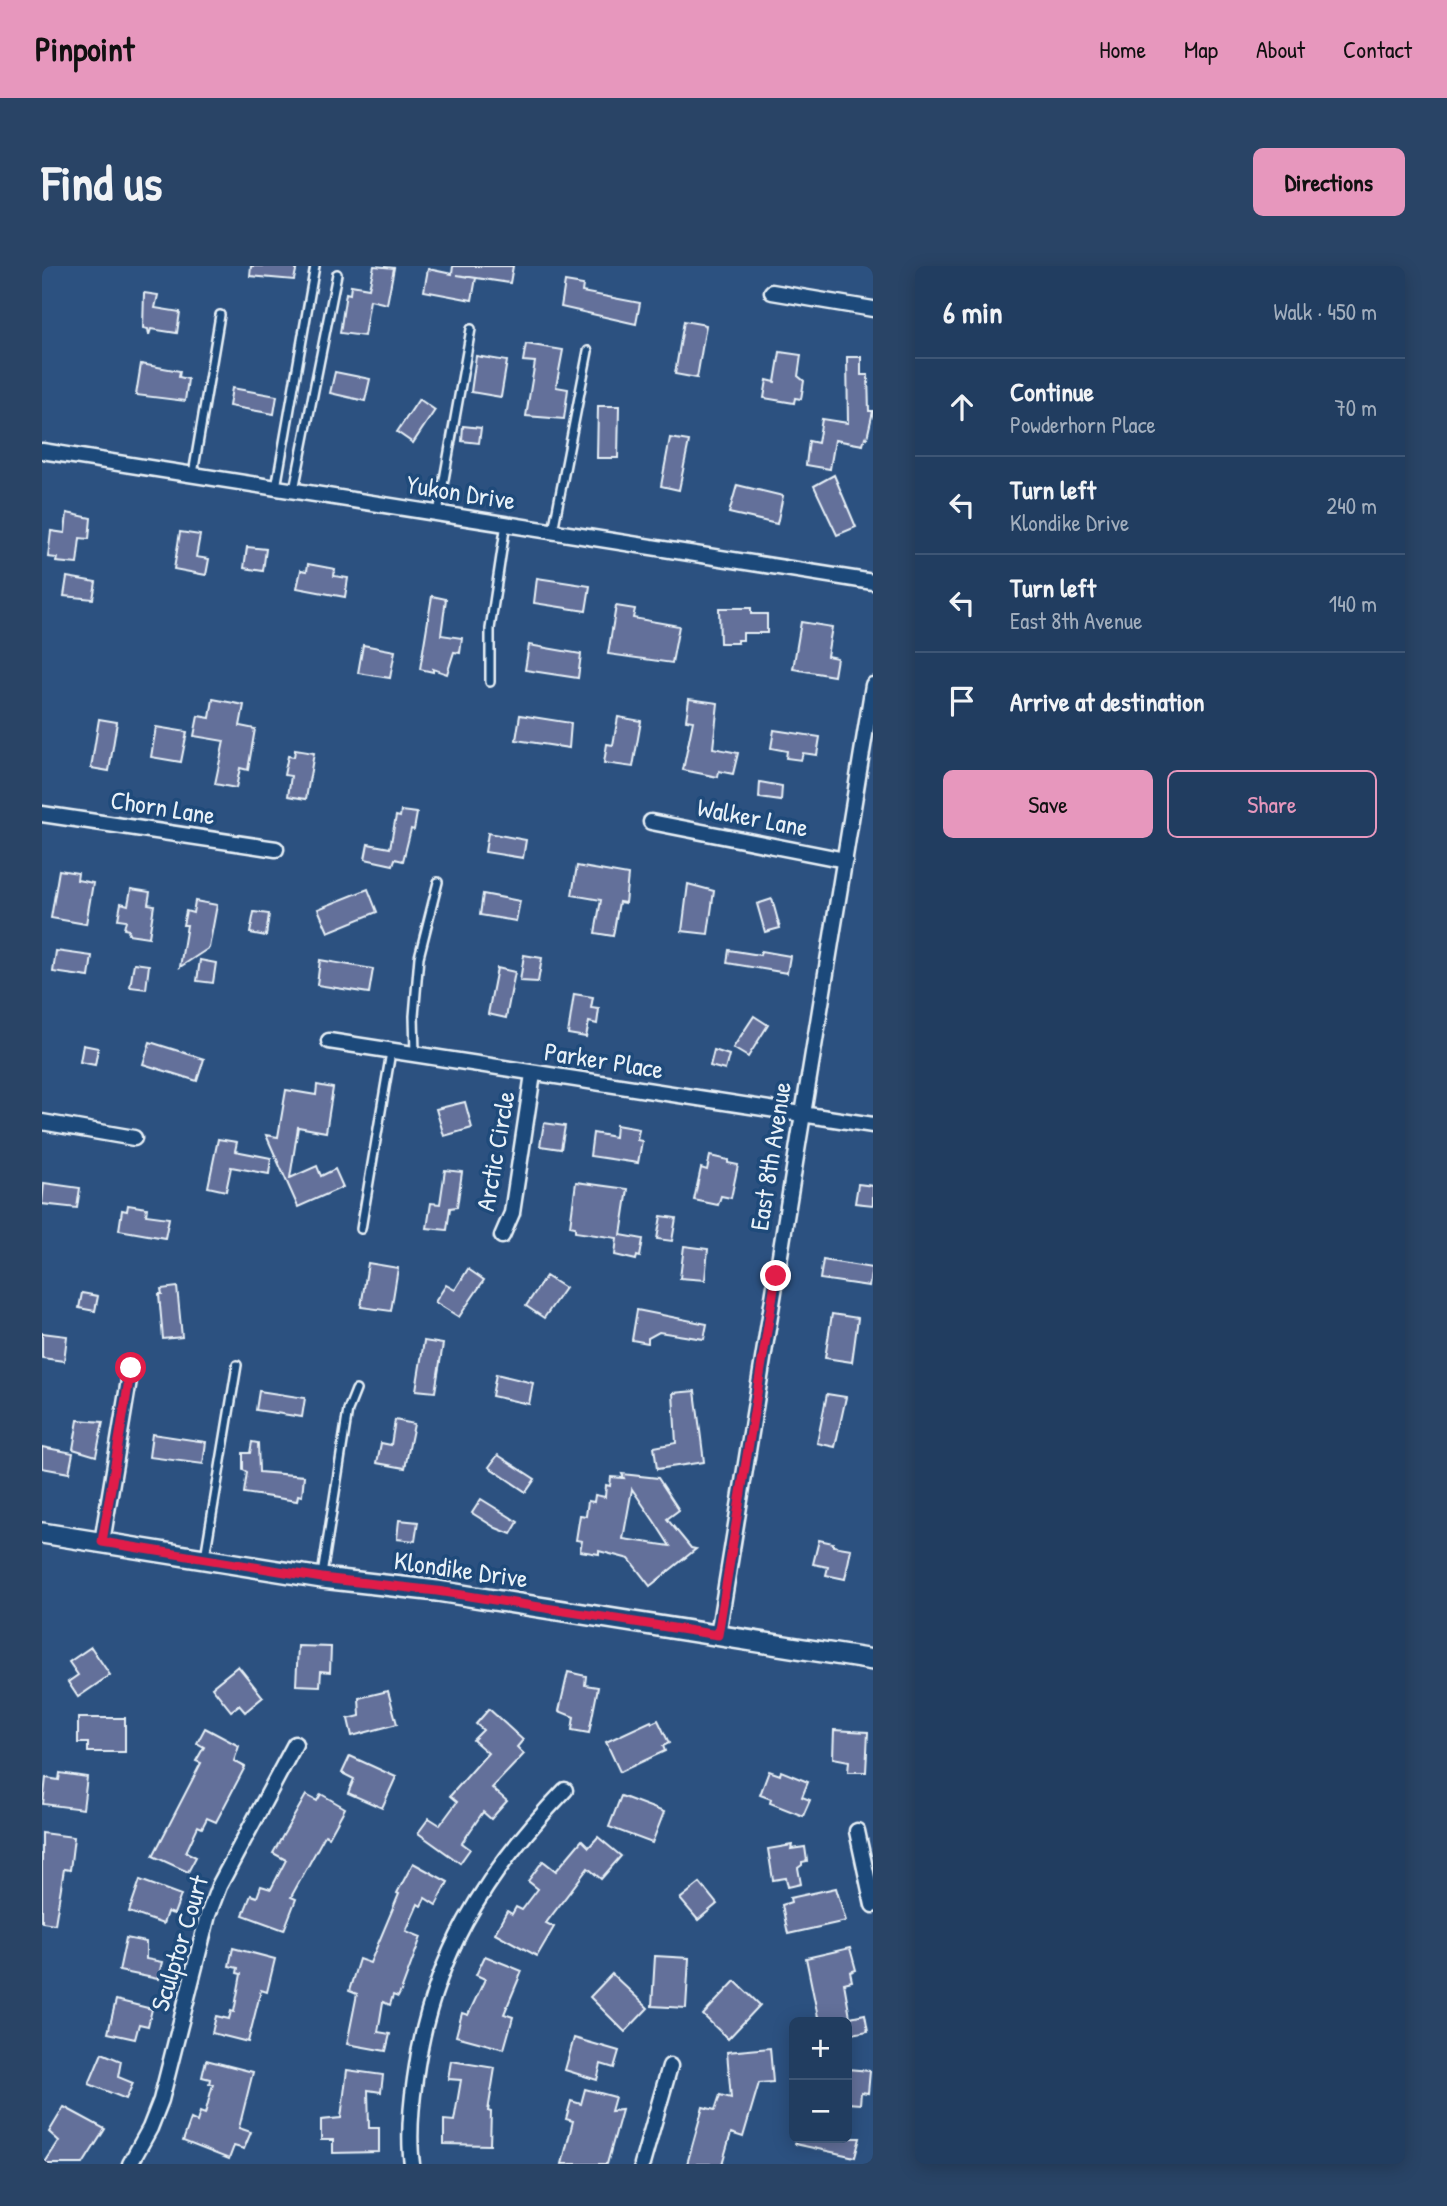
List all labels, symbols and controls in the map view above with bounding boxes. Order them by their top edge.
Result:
text: Pinpoint [35,27,134,71]
text: Home [1099,33,1146,65]
text: Map [1184,33,1218,65]
text: About [1256,33,1305,65]
text: Contact [1343,33,1412,65]
button: Directions [1253,148,1405,216]
text: Find us [42,149,162,215]
text: 6 min [943,292,1003,332]
text: Walk · 450 m [1273,296,1377,327]
text: Continue [1010,374,1094,409]
icon: ahead [943,388,981,426]
text: 70 m [1334,392,1377,423]
text: Powderhorn Place [1010,409,1156,440]
street label: Yukon Drive [404,466,518,518]
text: Turn left [1010,472,1096,507]
icon: left [943,486,981,524]
text: 240 m [1326,490,1377,521]
text: Klondike Drive [1010,507,1129,538]
text: Turn left [1010,570,1096,605]
icon: left [943,584,981,622]
text: 140 m [1329,588,1377,619]
text: East 8th Avenue [1010,605,1142,636]
icon: arrive [943,682,981,720]
text: Arrive at destination [1010,684,1205,719]
button: Save [943,770,1153,838]
button: Share [1167,770,1377,838]
street label: Chorn Lane [108,781,218,833]
street label: Walker Lane [695,789,811,845]
street label: Parker Place [542,1033,666,1087]
street label: East 8th Avenue [741,1079,799,1233]
street label: Arctic Circle [467,1088,523,1214]
route end [760,1260,791,1291]
route start [115,1352,146,1383]
street label: Klondike Drive [392,1542,530,1596]
street label: Sculptor Court [142,1870,217,2015]
map controls [789,2017,852,2143]
button: + [789,2017,852,2080]
button: − [789,2080,852,2143]

